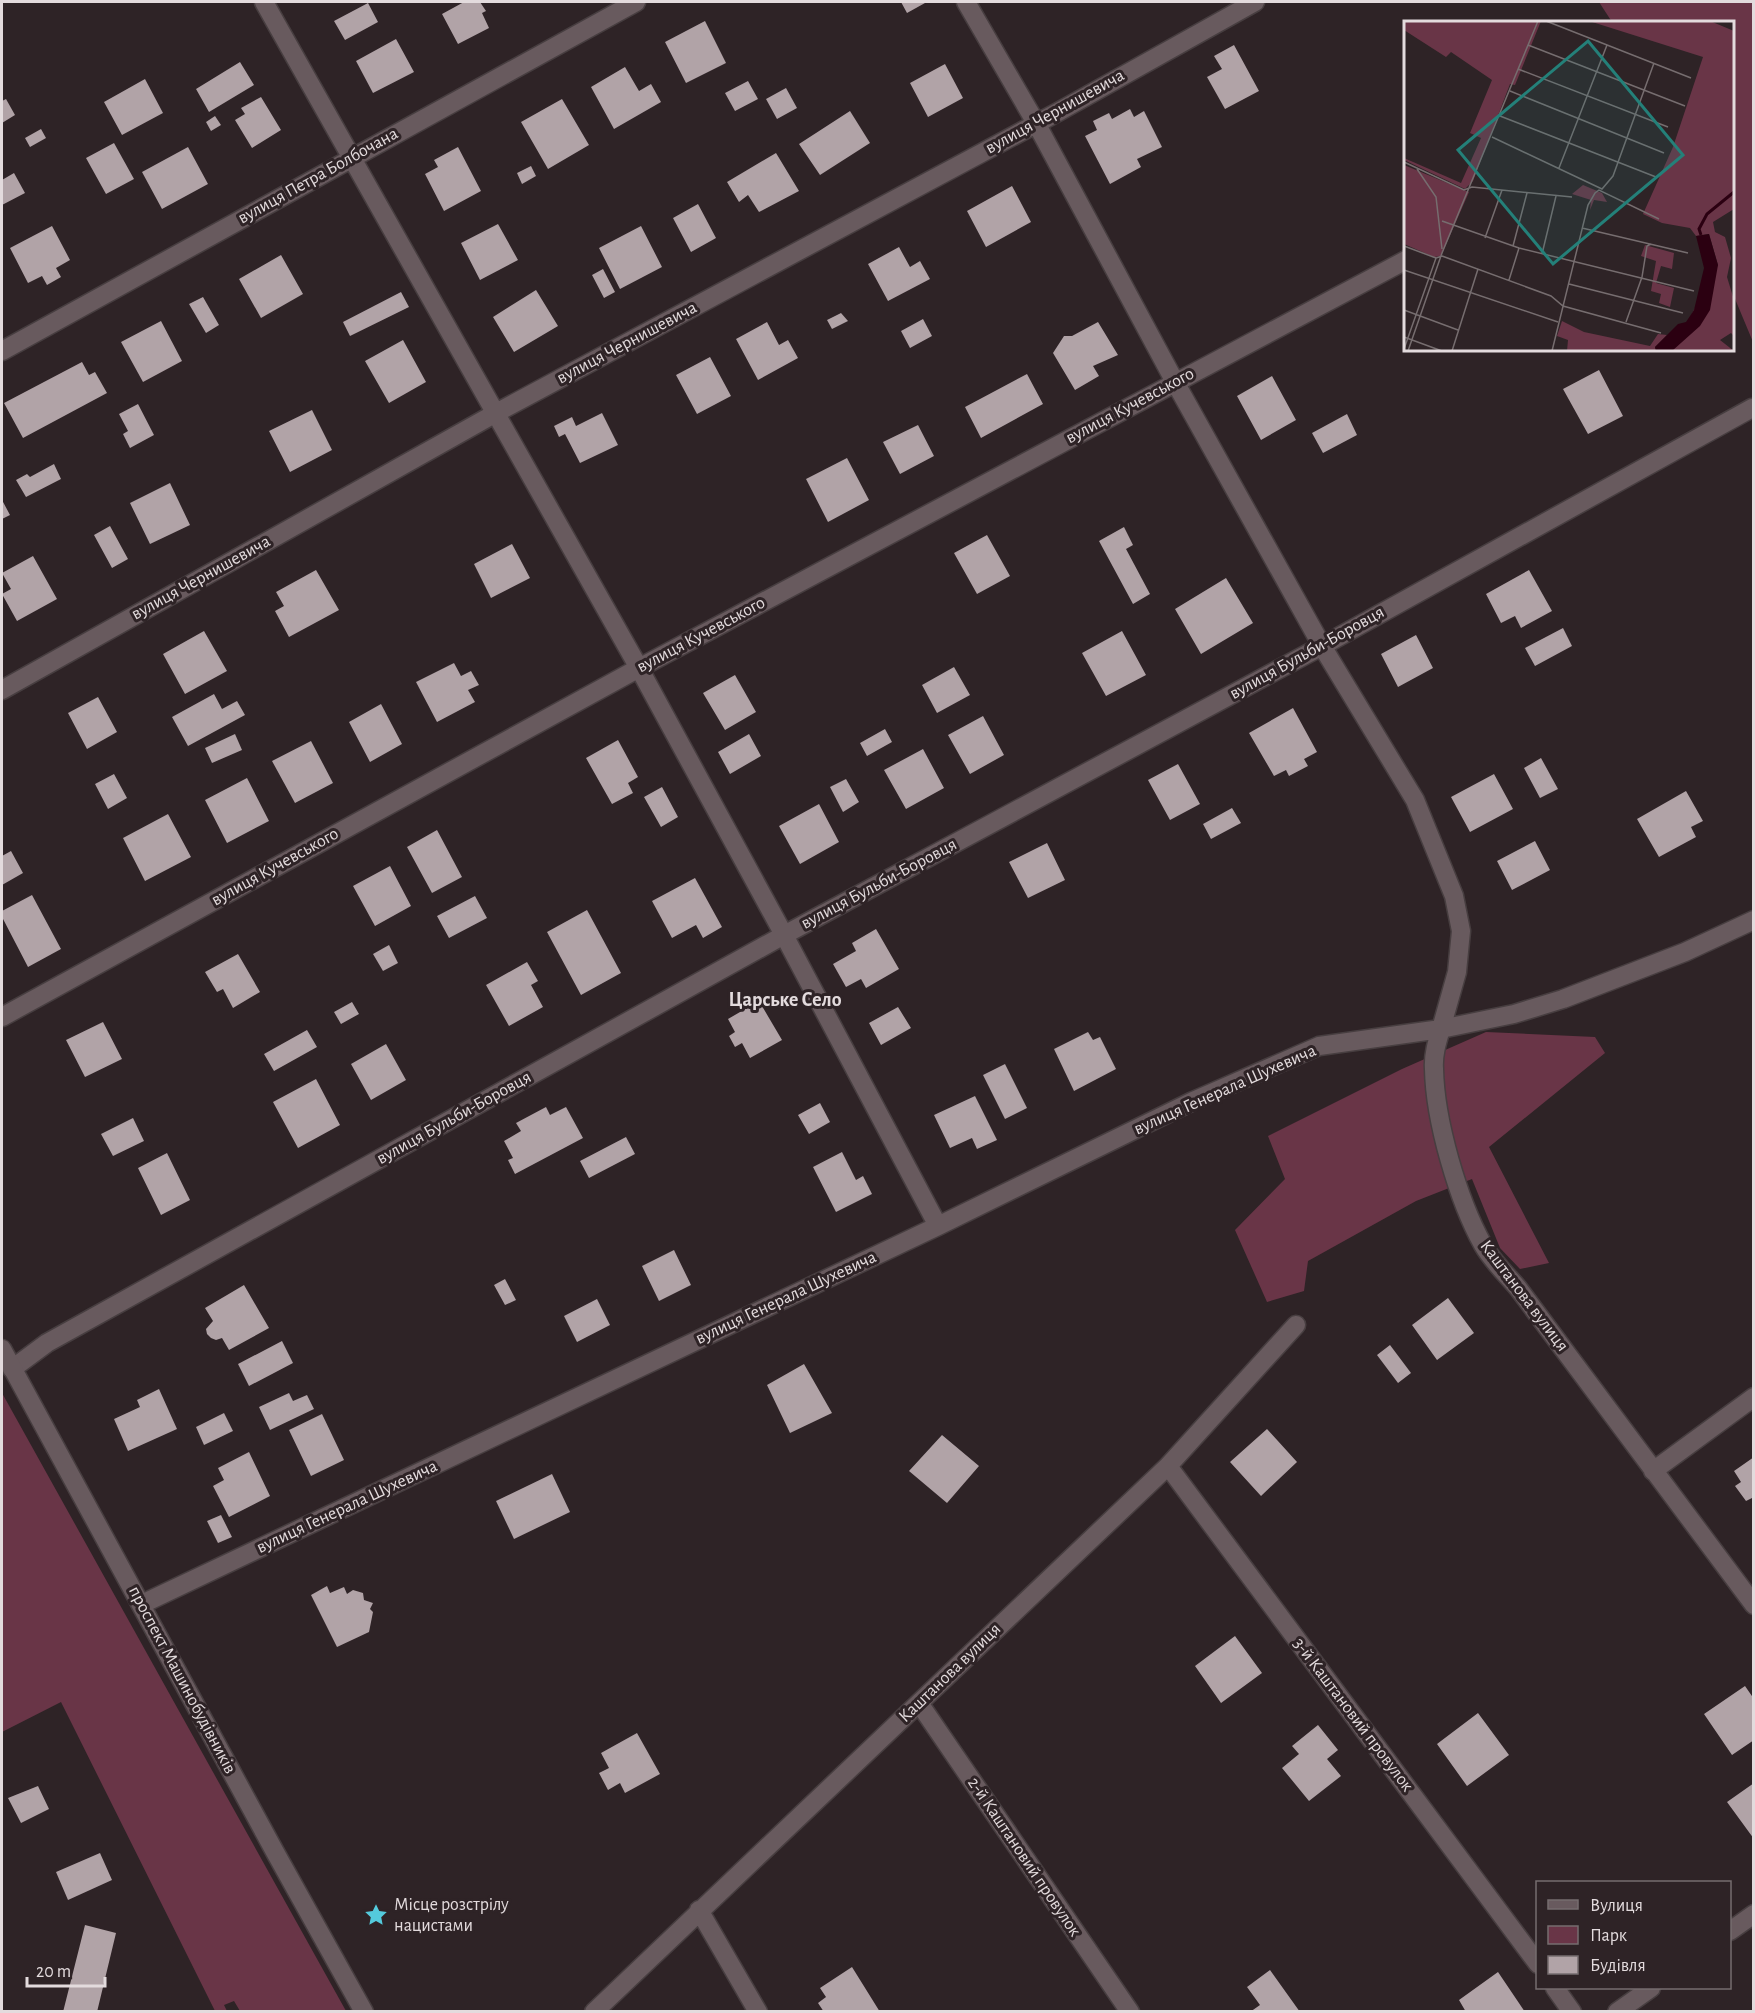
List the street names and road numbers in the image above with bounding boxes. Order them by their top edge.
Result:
street label: вулиця Чернишевича [983,66,1127,158]
street label: вулиця Петра Болбочана [234,124,401,227]
street label: вулиця Чернишевича [554,299,700,387]
street label: вулиця Кучевського [1063,365,1197,447]
street label: вулиця Чернишевича [129,532,273,624]
street label: вулиця Кучевського [634,594,768,676]
street label: вулиця Бульби-Боровця [1226,602,1387,703]
street label: вулиця Кучевського [208,825,342,909]
street label: вулиця Бульби-Боровця [798,834,960,933]
street label: вулиця Генерала Шухевича [1131,1042,1319,1138]
street label: вулиця Бульби-Боровця [373,1067,534,1168]
street label: Каштанова вулиця [1476,1237,1572,1355]
street label: вулиця Генерала Шухевича [693,1248,879,1348]
street label: вулиця Генерала Шухевича [254,1457,440,1557]
street label: проспект Машинобудівників [125,1583,240,1777]
street label: Каштанова вулиця [895,1620,1005,1726]
street label: 3-й Каштановий провулок [1290,1635,1417,1796]
street label: 2-й Каштановий провулок [964,1774,1084,1940]

